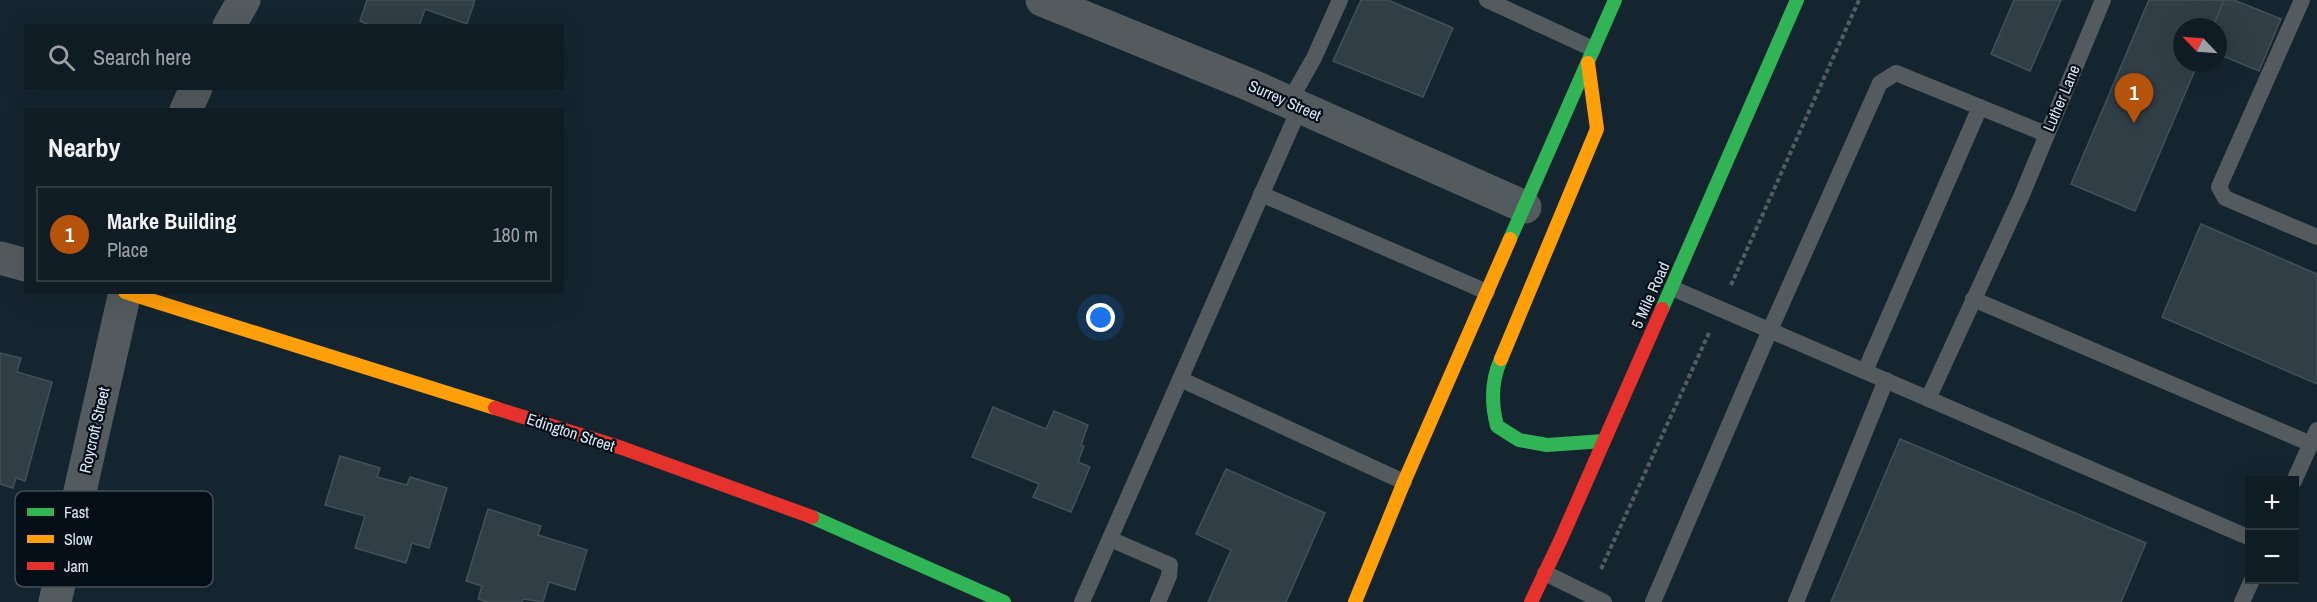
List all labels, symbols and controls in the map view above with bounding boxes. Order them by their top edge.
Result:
north arrow [2173,18,2227,72]
search box [24,24,564,90]
icon: search [45,41,78,74]
text: Search here [93,42,191,72]
street label: Luther Lane [2037,61,2085,135]
street label: Surrey Street [1245,74,1325,126]
pin: 1 [2114,74,2154,123]
text: Nearby [48,130,120,165]
text: Marke Building [107,206,236,236]
text: 1 [65,221,74,248]
text: 180 m [492,221,538,248]
text: Place [107,236,148,263]
street label: 5 Mile Road [1626,258,1674,332]
your location [1086,303,1115,332]
street label: Roycroft Street [73,385,115,475]
street label: Edington Street [524,407,618,457]
map controls [2245,476,2299,584]
button: + [2245,476,2299,530]
legend [15,491,213,587]
text: Fast [64,501,89,523]
text: Slow [64,528,93,550]
button: − [2245,530,2299,584]
text: Jam [64,555,89,577]

